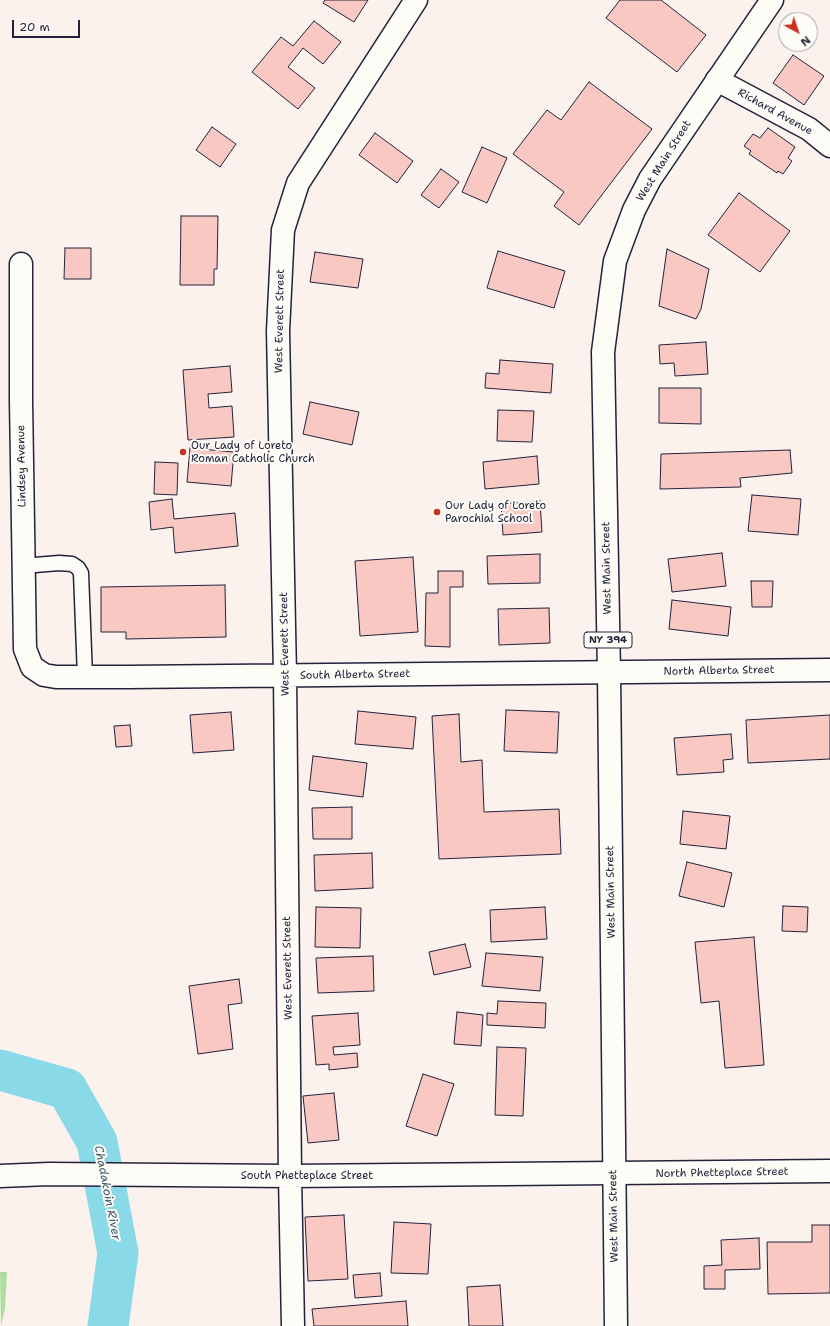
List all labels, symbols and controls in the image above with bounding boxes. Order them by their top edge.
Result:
scale bar [14,12,82,38]
north arrow [778,12,818,52]
text: 20 m [19,19,50,35]
text: N [797,32,814,49]
street label: Richard Avenue [735,86,815,138]
street label: West Main Street [634,118,694,204]
street label: West Everett Street [272,269,288,373]
street label: Lindsey Avenue [15,425,29,507]
place label: Our Lady of Loreto Roman Catholic Church [191,439,315,465]
marker: Our Lady of Loreto Roman Catholic Church [178,447,188,457]
place label: Our Lady of Loreto Parochial School [445,499,546,525]
marker: Our Lady of Loreto Parochial School [432,507,442,517]
street label: West Main Street [600,521,614,615]
street label: West Everett Street [277,592,293,696]
road number: NY 394 [584,632,632,648]
street label: North Alberta Street [663,663,775,679]
street label: South Alberta Street [300,667,410,683]
street label: West Main Street [604,845,618,939]
street label: West Everett Street [280,916,296,1020]
water label: Chadakoin River [91,1144,123,1242]
street label: North Phetteplace Street [655,1165,789,1181]
street label: South Phetteplace Street [241,1169,373,1183]
street label: West Main Street [607,1169,621,1263]

